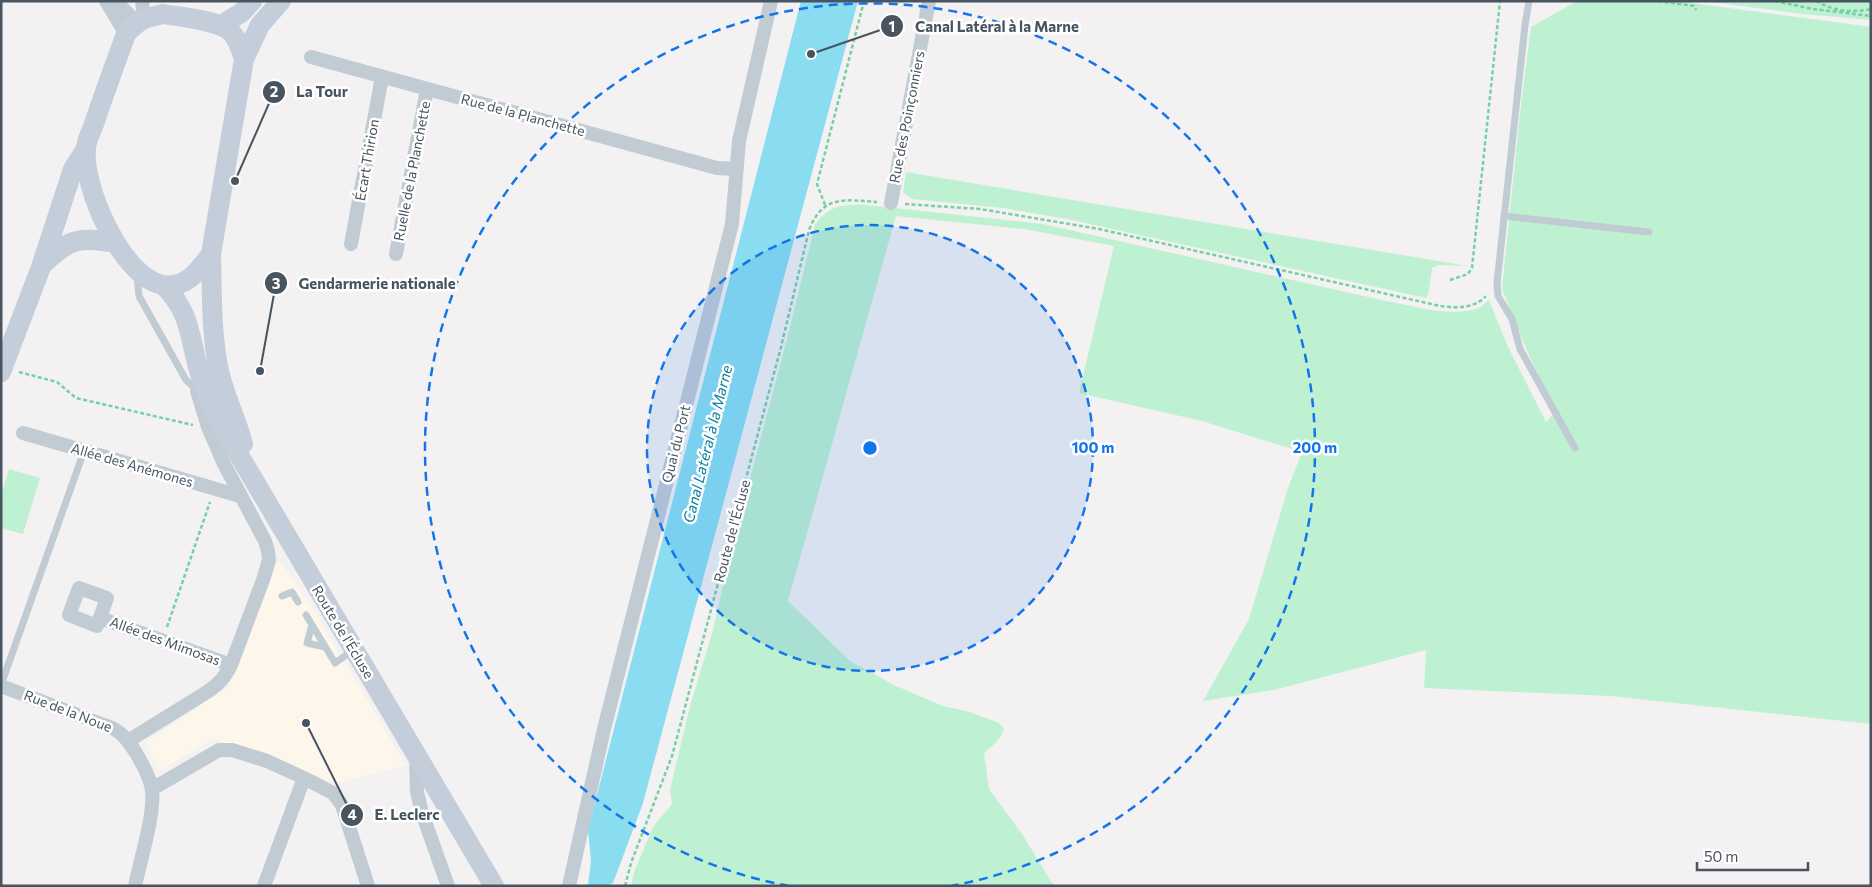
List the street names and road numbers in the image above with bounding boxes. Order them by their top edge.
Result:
street label: Rue des Poinçonniers [885,49,928,184]
street label: Rue de la Planchette [459,90,587,139]
street label: Ruelle de la Planchette [390,100,433,242]
street label: Écart Thirion [351,118,382,202]
street label: Quai du Port [658,403,693,485]
street label: Allée des Anémones [69,439,195,490]
street label: Route de l'Écluse [710,478,753,584]
street label: Route de l'Écluse [309,582,378,681]
street label: Allée des Mimosas [108,613,223,668]
street label: Rue de la Noue [22,686,115,735]

